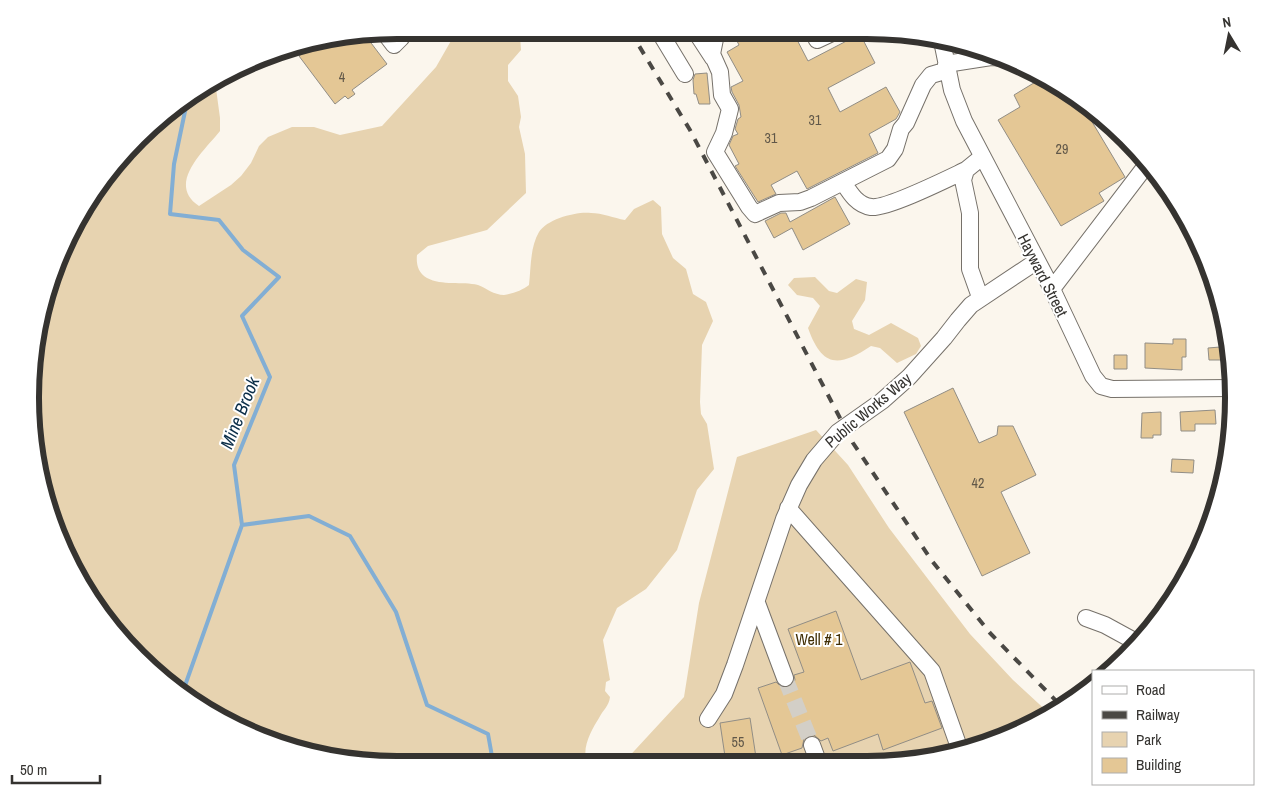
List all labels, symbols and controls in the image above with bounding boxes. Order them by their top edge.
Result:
north arrow [1204,10,1254,60]
text: N [1221,13,1232,32]
house number: 4 [339,68,346,86]
house number: 31 [809,111,822,129]
house number: 31 [765,129,778,147]
house number: 29 [1056,140,1068,158]
street label: Hayward Street [1013,230,1073,321]
street label: Public Works Way [820,367,916,453]
water label: Mine Brook [214,373,265,452]
house number: 42 [972,474,984,492]
park label: Well # 1 [795,628,843,650]
legend [1092,670,1254,785]
text: Road [1136,679,1165,700]
text: Railway [1136,704,1181,725]
text: Park [1136,729,1162,750]
house number: 55 [732,733,744,751]
scale bar [12,752,100,784]
text: Building [1136,754,1181,775]
text: 50 m [20,759,47,780]

